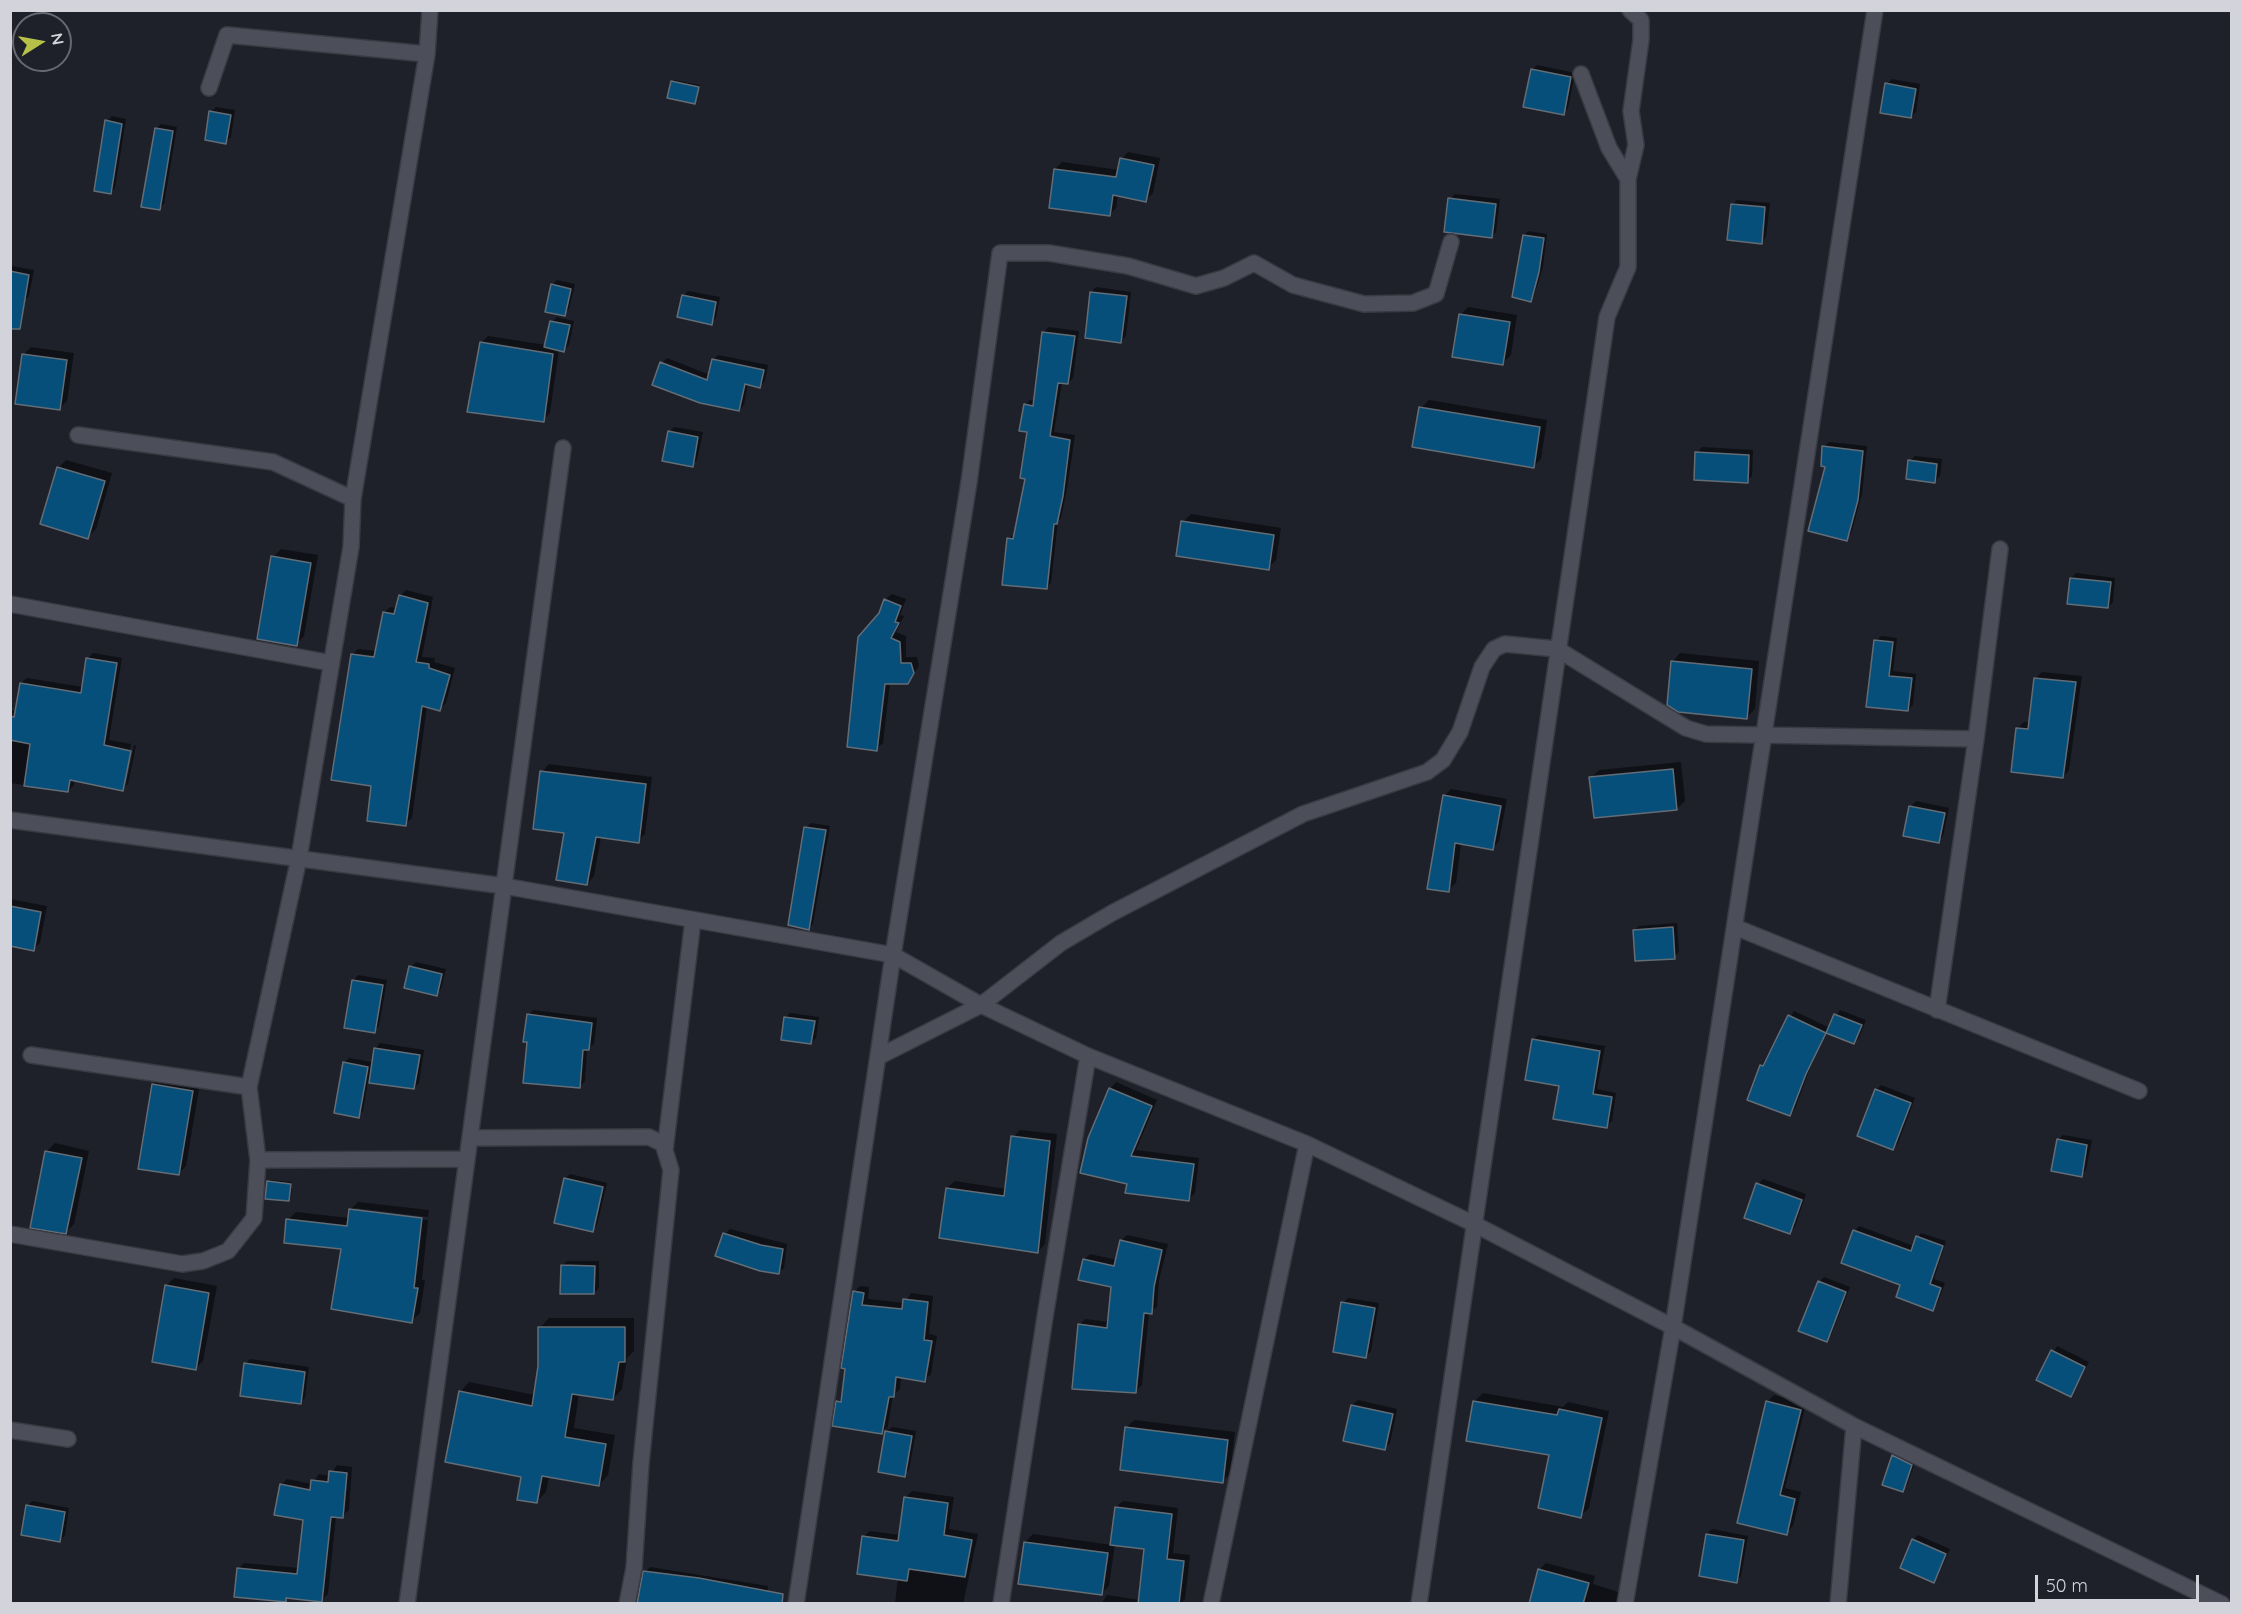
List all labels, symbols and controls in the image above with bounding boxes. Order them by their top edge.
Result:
north arrow [12,12,72,72]
text: N [47,31,69,47]
scale bar [2038,1563,2202,1601]
text: 50 m [2046,1574,2088,1597]

